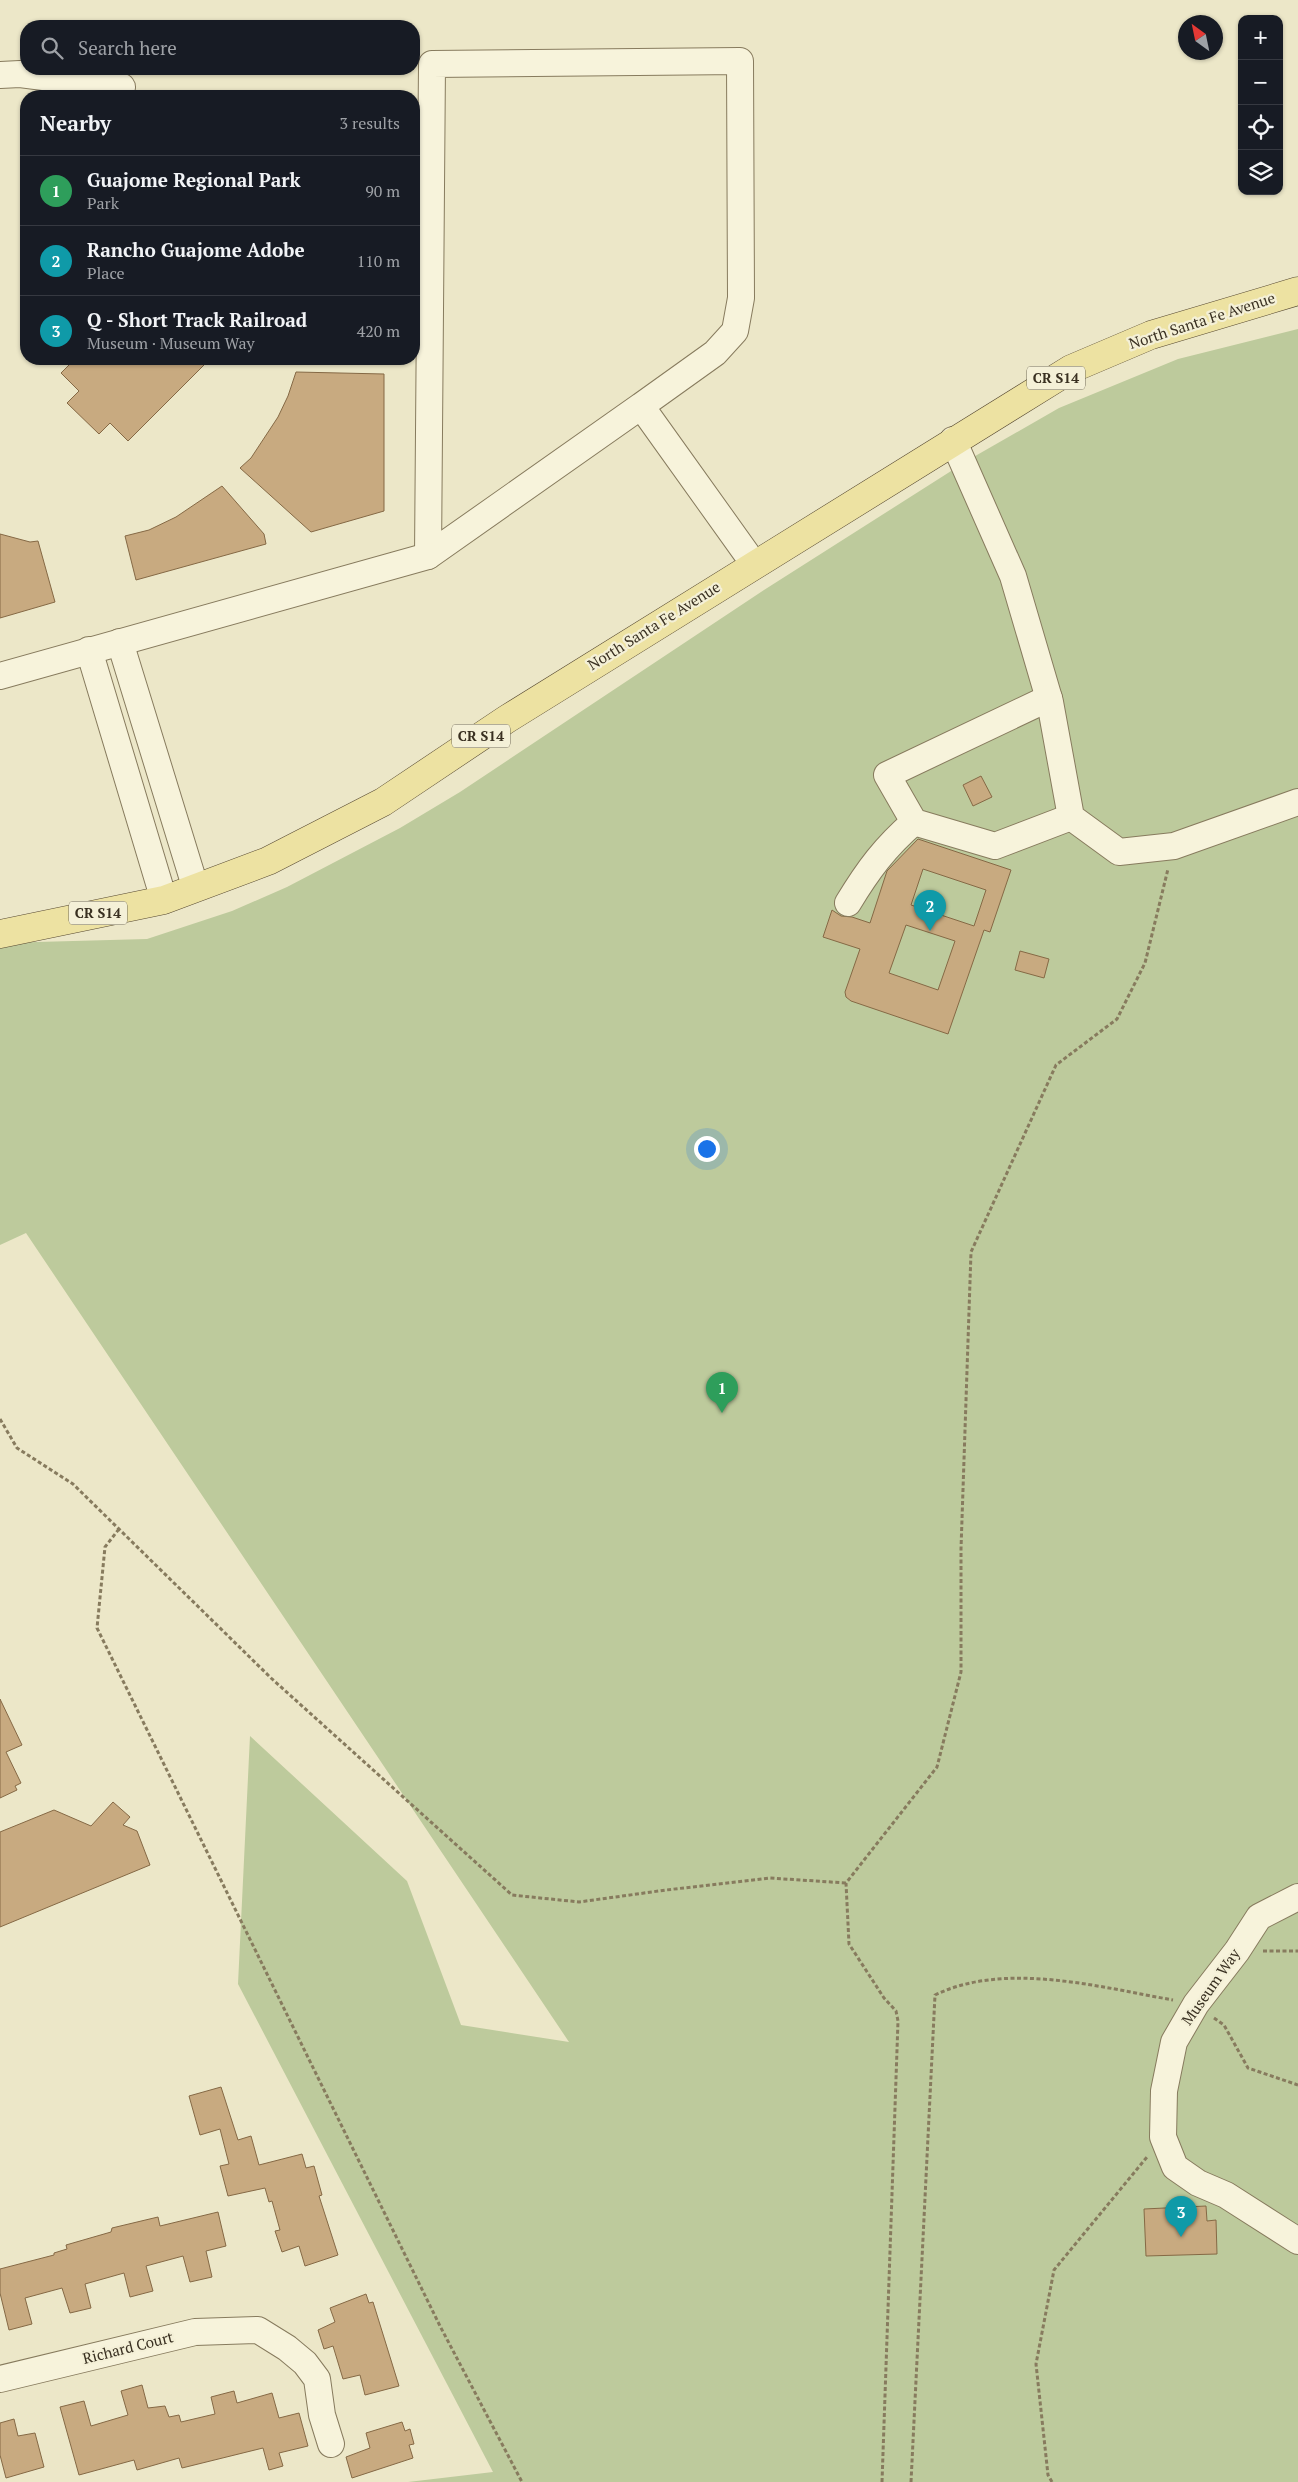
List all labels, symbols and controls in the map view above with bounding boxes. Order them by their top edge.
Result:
north arrow [1178,15,1223,60]
map controls [1238,15,1283,195]
button: + [1238,15,1283,60]
search box [20,20,420,75]
icon: search [38,34,66,62]
text: Search here [78,35,177,60]
button: − [1238,60,1283,105]
button: locate [1238,105,1283,150]
text: Nearby [40,109,111,137]
text: 3 results [340,112,400,134]
button: layers [1238,150,1283,195]
text: Guajome Regional Park [87,167,301,192]
text: 1 [51,180,61,202]
text: 90 m [365,180,400,202]
text: Park [87,192,119,214]
text: Rancho Guajome Adobe [87,237,305,262]
text: 2 [51,250,61,272]
text: 110 m [357,250,400,272]
text: Place [87,262,125,284]
street label: North Santa Fe Avenue [1126,287,1277,353]
text: Q - Short Track Railroad [87,307,307,332]
text: 3 [51,320,61,342]
text: 420 m [357,320,400,342]
text: Museum · Museum Way [87,332,255,354]
road number: CR S14 [1027,366,1085,389]
street label: North Santa Fe Avenue [583,576,723,674]
road number: CR S14 [452,724,510,748]
pin: 2 [914,890,946,931]
road number: CR S14 [69,901,127,924]
your location [694,1136,720,1162]
pin: 1 [706,1372,738,1413]
street label: Museum Way [1176,1944,1244,2029]
pin: 3 [1165,2196,1197,2237]
street label: Richard Court [80,2326,176,2368]

